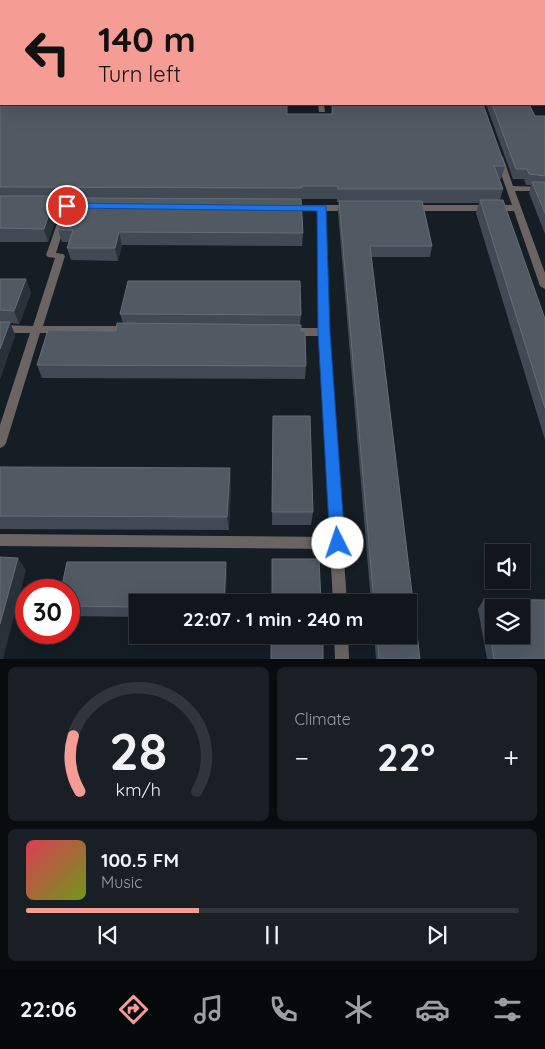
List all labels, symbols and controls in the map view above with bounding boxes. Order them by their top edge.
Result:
text: 140 m [98,17,196,61]
icon: left [15,20,80,85]
text: Turn left [98,60,181,88]
pin [46,185,88,227]
icon: arrive [53,192,81,220]
position arrow [311,516,363,568]
map controls [485,544,530,644]
button: sound [485,544,530,589]
speed limit sign: 30 [15,579,80,644]
button: layers [485,599,530,644]
text: 22:07 · 1 min · 240 m [183,607,363,631]
text: Climate [295,709,351,729]
text: 28 [109,718,167,783]
text: 22° [377,733,435,781]
text: − [295,740,309,775]
text: + [503,740,519,775]
text: km/h [116,778,161,800]
text: 100.5 FM [101,848,179,872]
text: Music [101,872,143,892]
icon: previous [94,921,122,949]
icon: pause [258,921,286,949]
icon: next [423,921,451,949]
icon: directions [116,992,151,1027]
icon: music [191,992,226,1027]
icon: phone [266,992,301,1027]
icon: climate [341,992,376,1027]
icon: car [415,992,450,1027]
icon: filters [490,992,525,1027]
text: 22:06 [20,995,77,1023]

